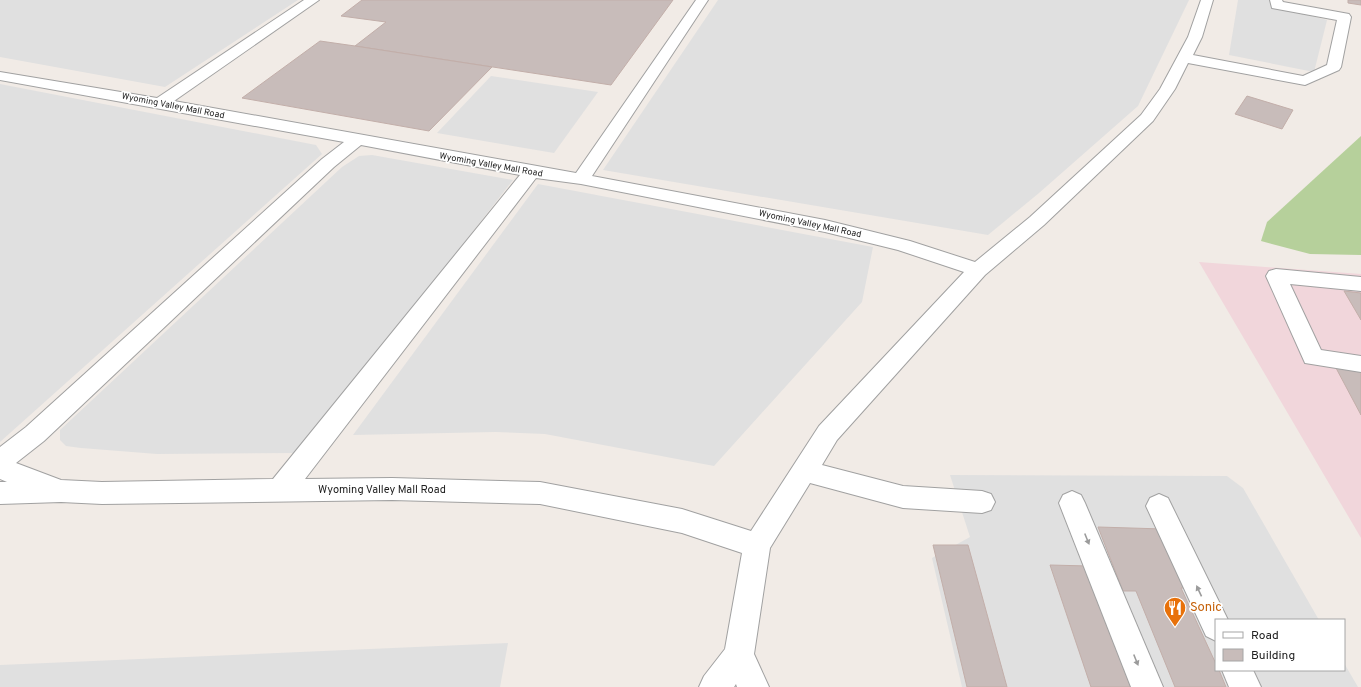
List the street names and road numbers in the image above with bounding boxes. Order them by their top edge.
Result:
street label: Wyoming Valley Mall Road [121,91,225,121]
street label: Wyoming Valley Mall Road [438,150,544,180]
street label: Wyoming Valley Mall Road [758,208,862,240]
street label: Wyoming Valley Mall Road [318,483,446,497]

